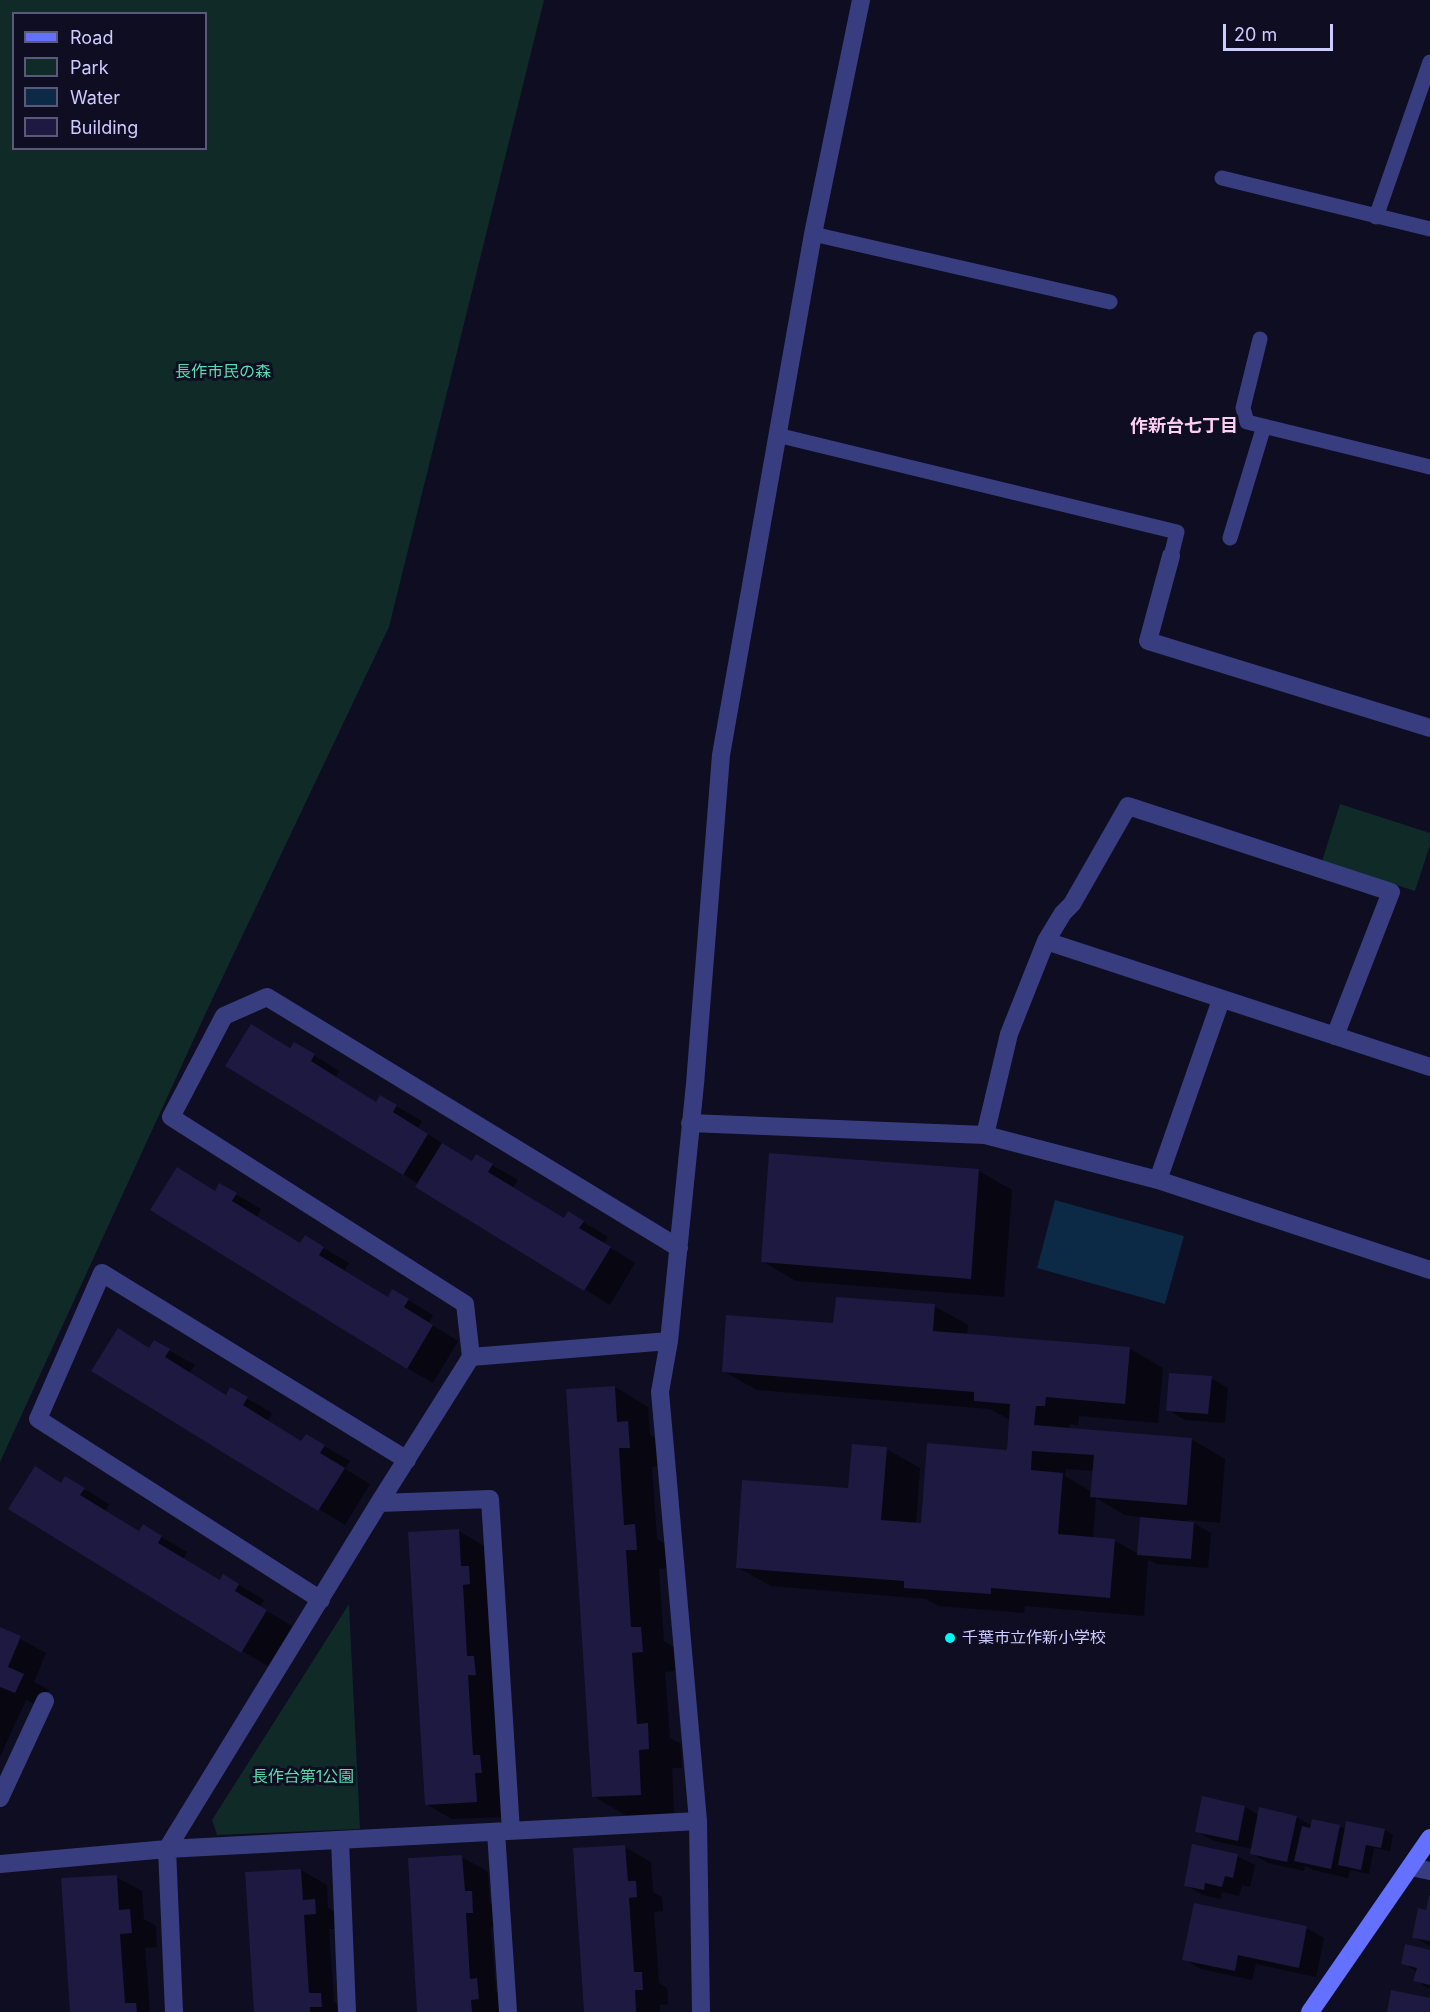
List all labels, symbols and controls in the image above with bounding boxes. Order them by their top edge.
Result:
legend [12,12,207,150]
scale bar [1226,12,1336,50]
text: 20 m [1234,24,1277,45]
text: Road [70,27,113,48]
text: Park [70,57,109,78]
text: Water [70,87,120,108]
text: Building [70,117,138,138]
park label: 長作市民の森 [175,362,271,382]
district label: 作新台七丁目 [1130,416,1238,438]
place label: 千葉市立作新小学校 [962,1628,1106,1648]
marker: 千葉市立作新小学校 [943,1631,957,1645]
park label: 長作台第1公園 [252,1767,354,1787]

